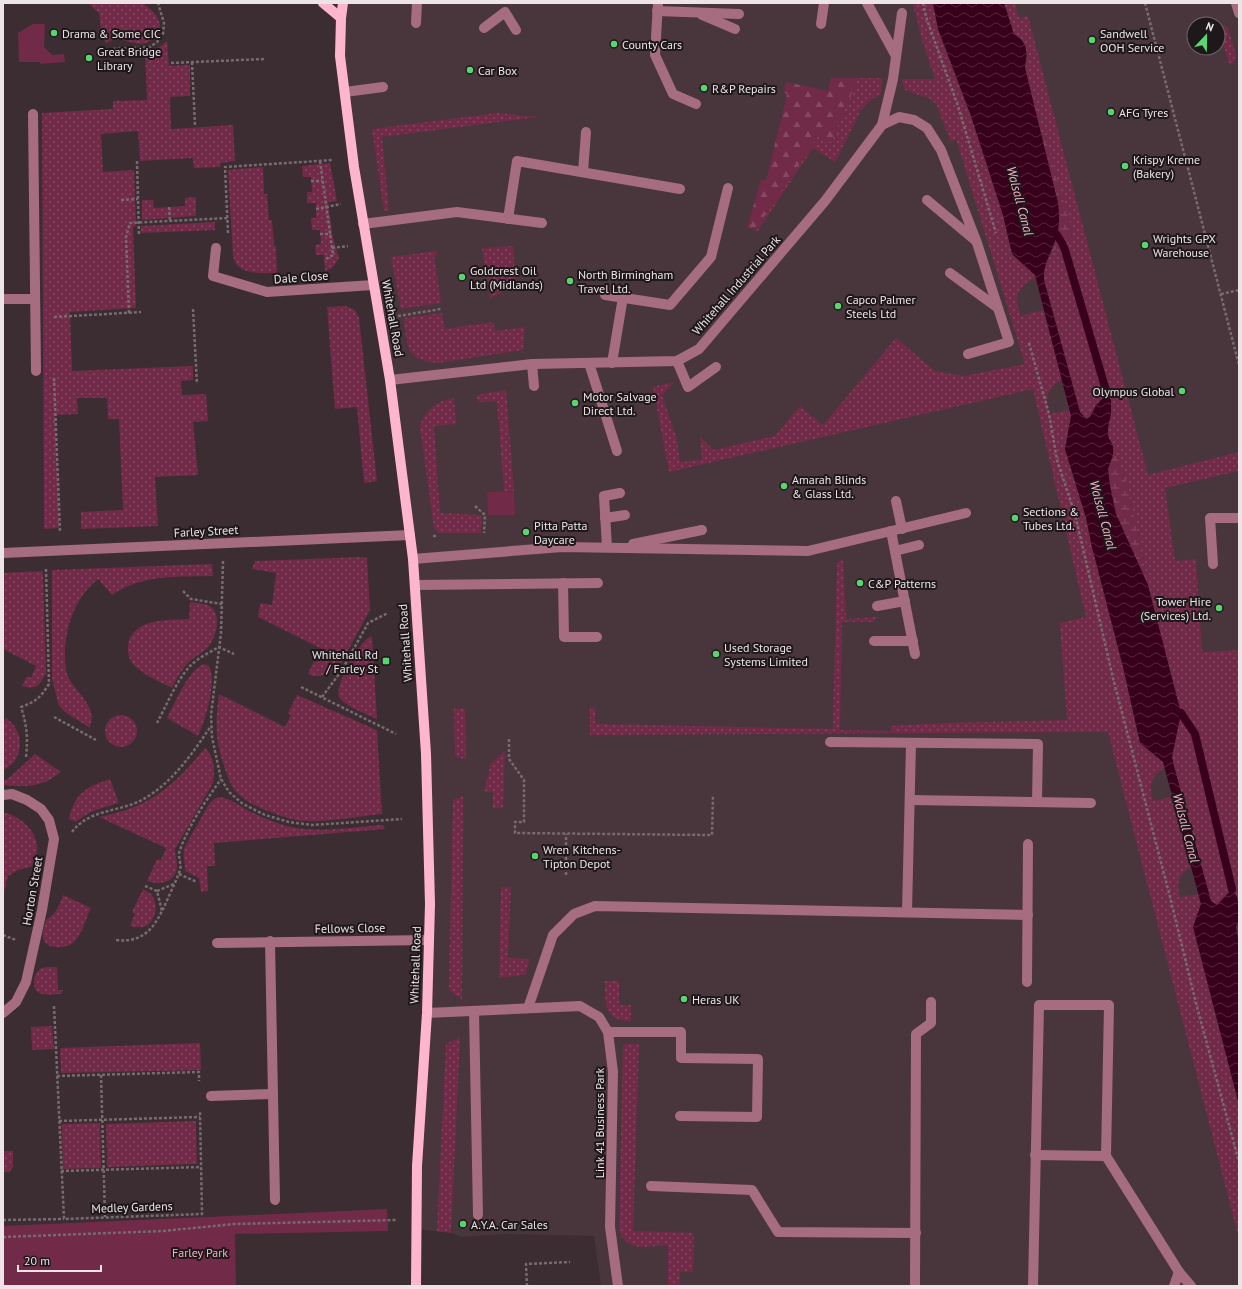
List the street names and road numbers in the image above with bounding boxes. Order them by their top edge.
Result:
street label: Whitehall Industrial Park [689,232,783,338]
street label: Dale Close [273,268,329,286]
street label: Whitehall Road [379,278,407,358]
street label: Farley Street [173,522,239,540]
street label: Whitehall Road [395,604,415,682]
street label: Horton Street [19,855,45,927]
street label: Fellows Close [315,920,385,936]
street label: Whitehall Road [406,926,424,1004]
street label: Link 41 Business Park [592,1067,607,1178]
street label: Medley Gardens [91,1198,173,1216]

